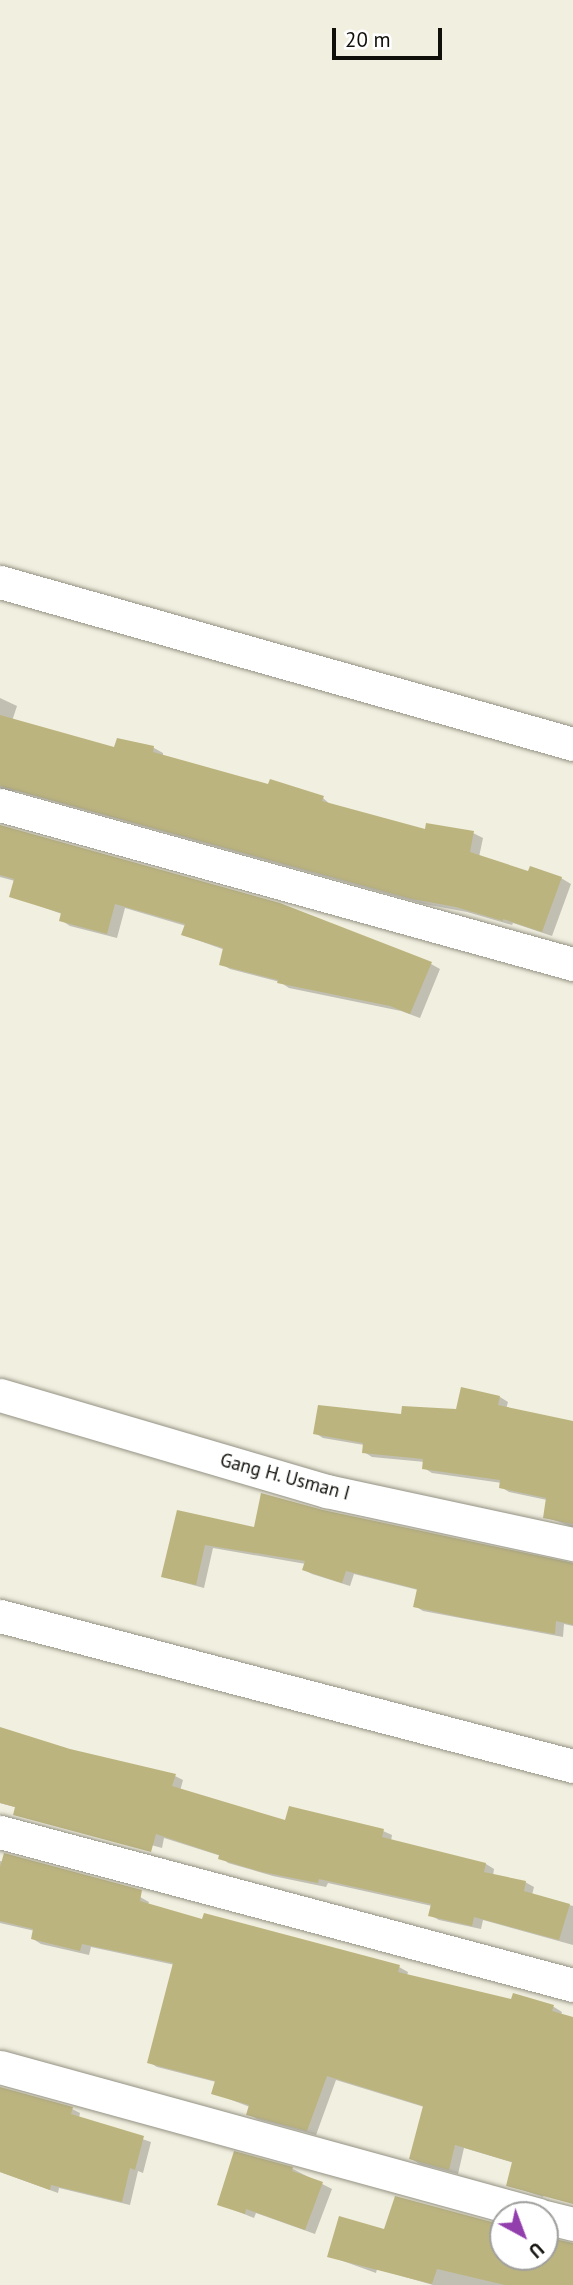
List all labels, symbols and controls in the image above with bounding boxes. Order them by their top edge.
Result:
scale bar [335,14,445,58]
text: 20 m [345,26,391,53]
street label: Gang H. Usman I [217,1449,353,1505]
north arrow [489,2201,559,2271]
text: U [524,2237,549,2263]

